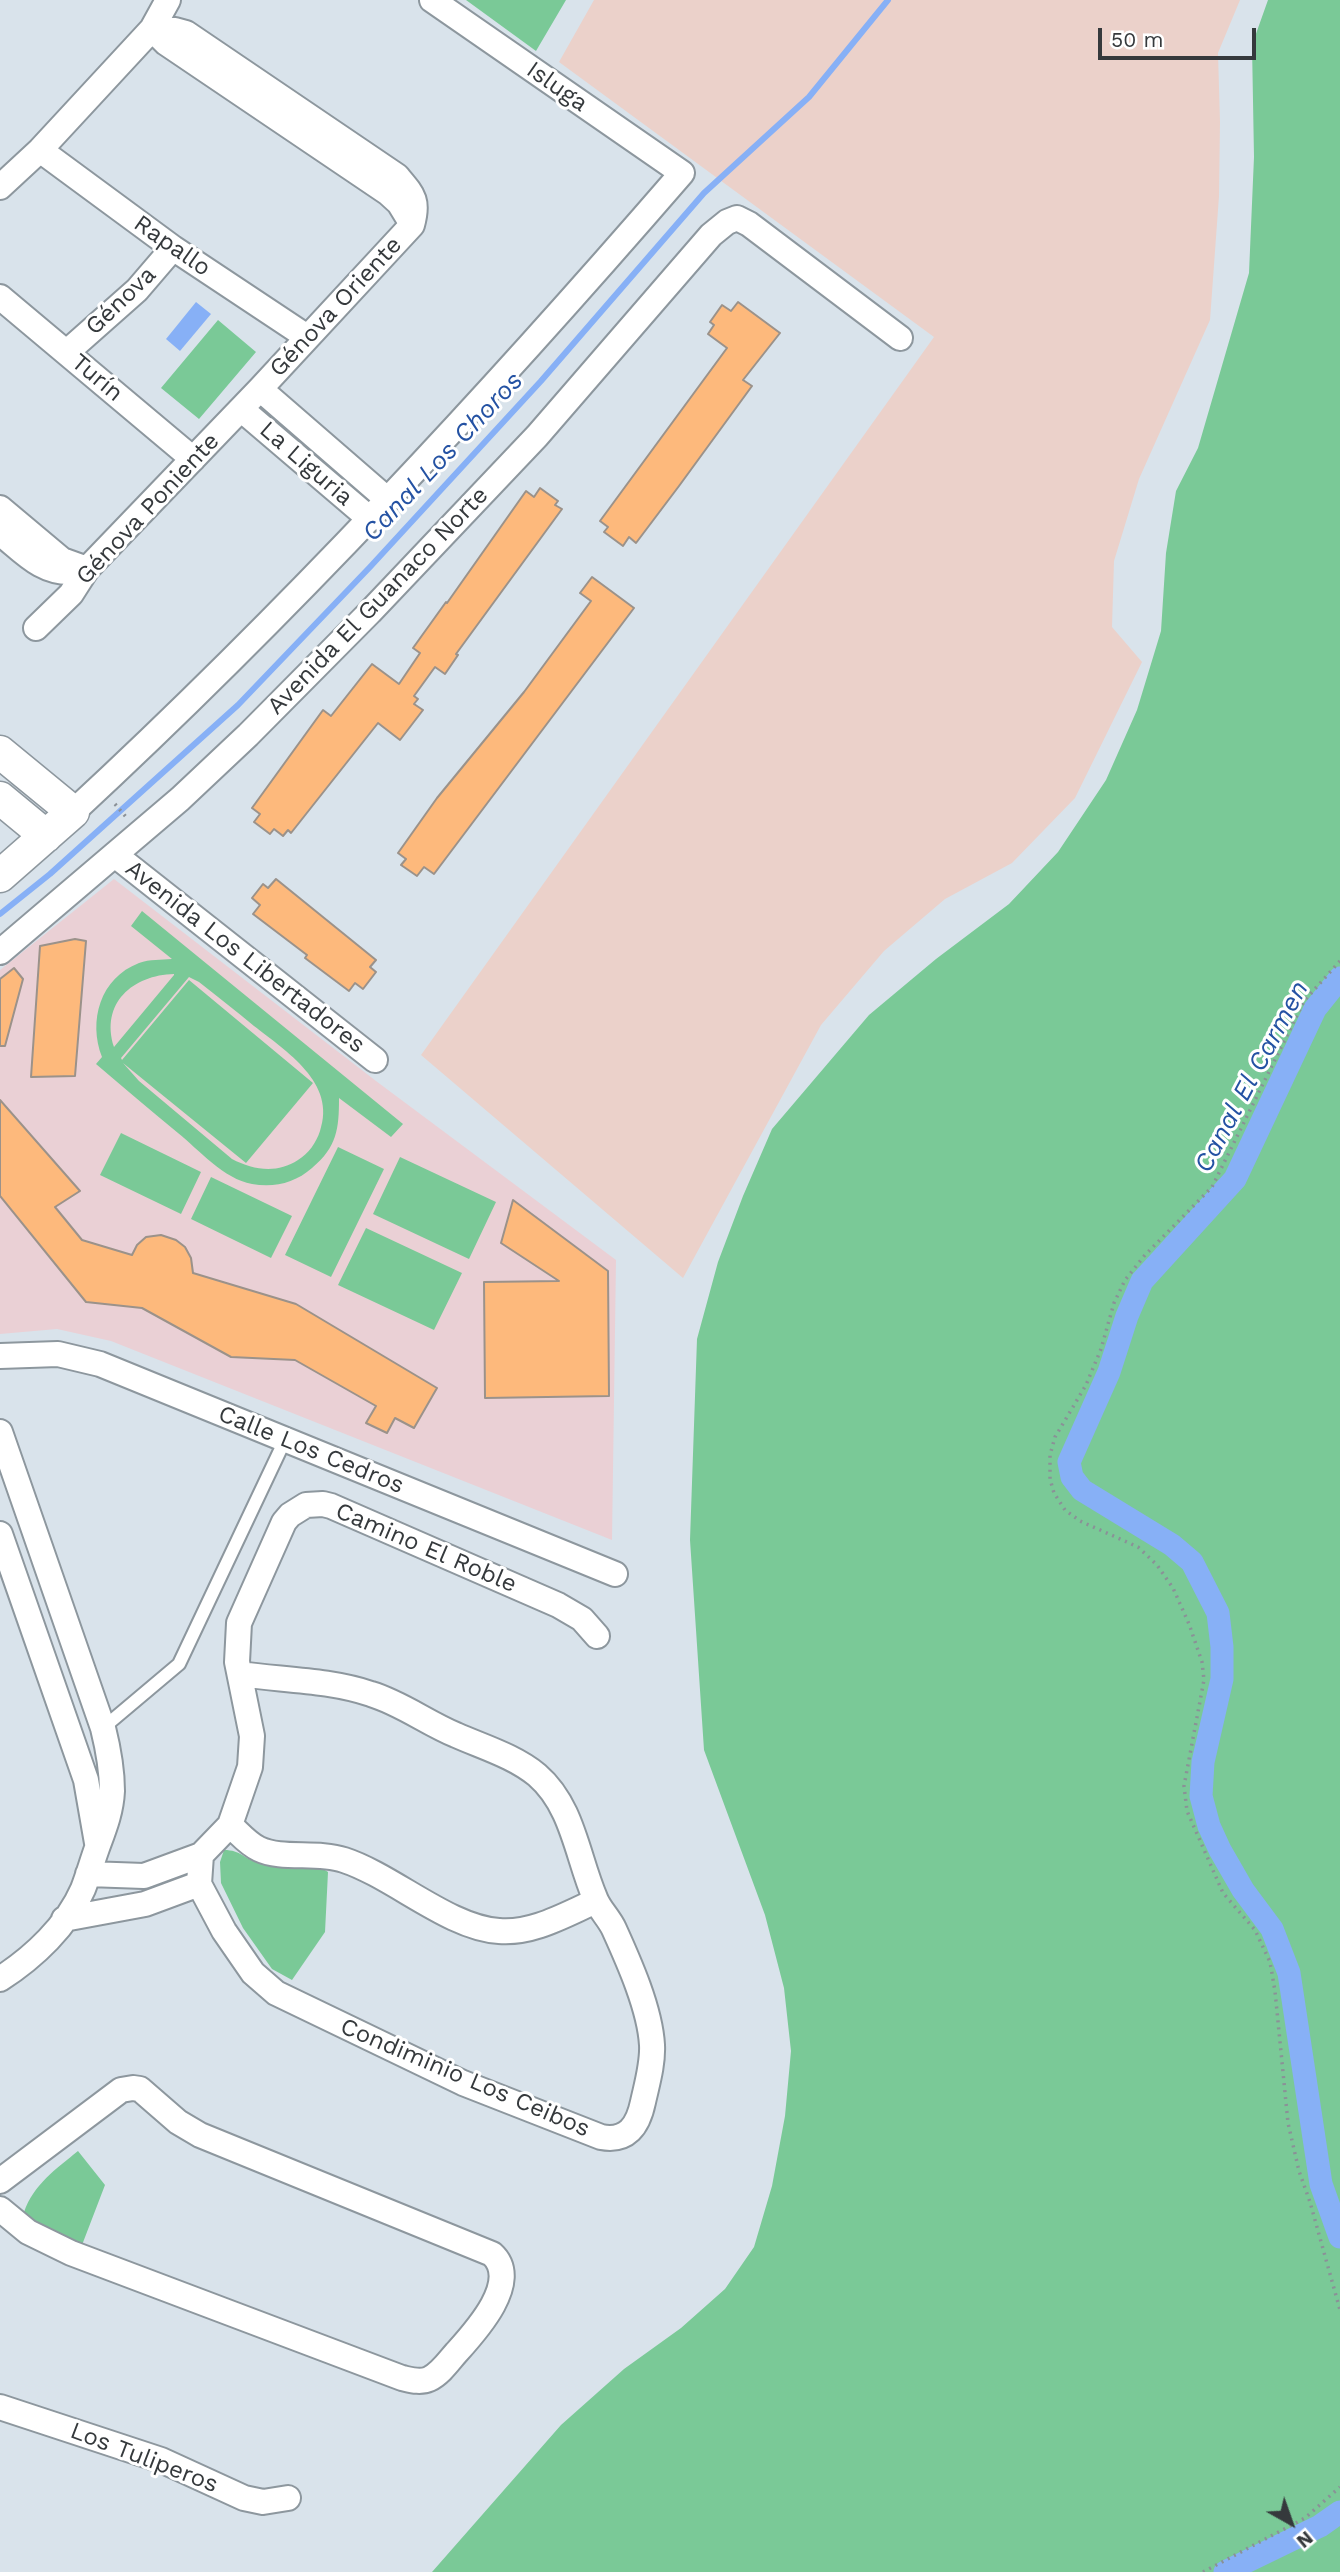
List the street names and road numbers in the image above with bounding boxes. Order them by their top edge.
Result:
street label: Isluga [521,56,593,118]
street label: Rapallo [128,209,216,283]
street label: Génova Oriente [264,231,408,383]
street label: Génova [80,261,162,341]
street label: Turín [65,348,129,408]
street label: La Liguria [253,416,359,512]
street label: Génova Poniente [70,427,226,591]
street label: Avenida El Guanaco Norte [262,481,494,721]
street label: Avenida Los Libertadores [119,854,371,1060]
street label: Calle Los Cedros [214,1400,408,1500]
street label: Camino El Roble [331,1497,521,1599]
street label: Condiminio Los Ceibos [336,2012,594,2144]
street label: Los Tuliperos [66,2417,222,2499]

